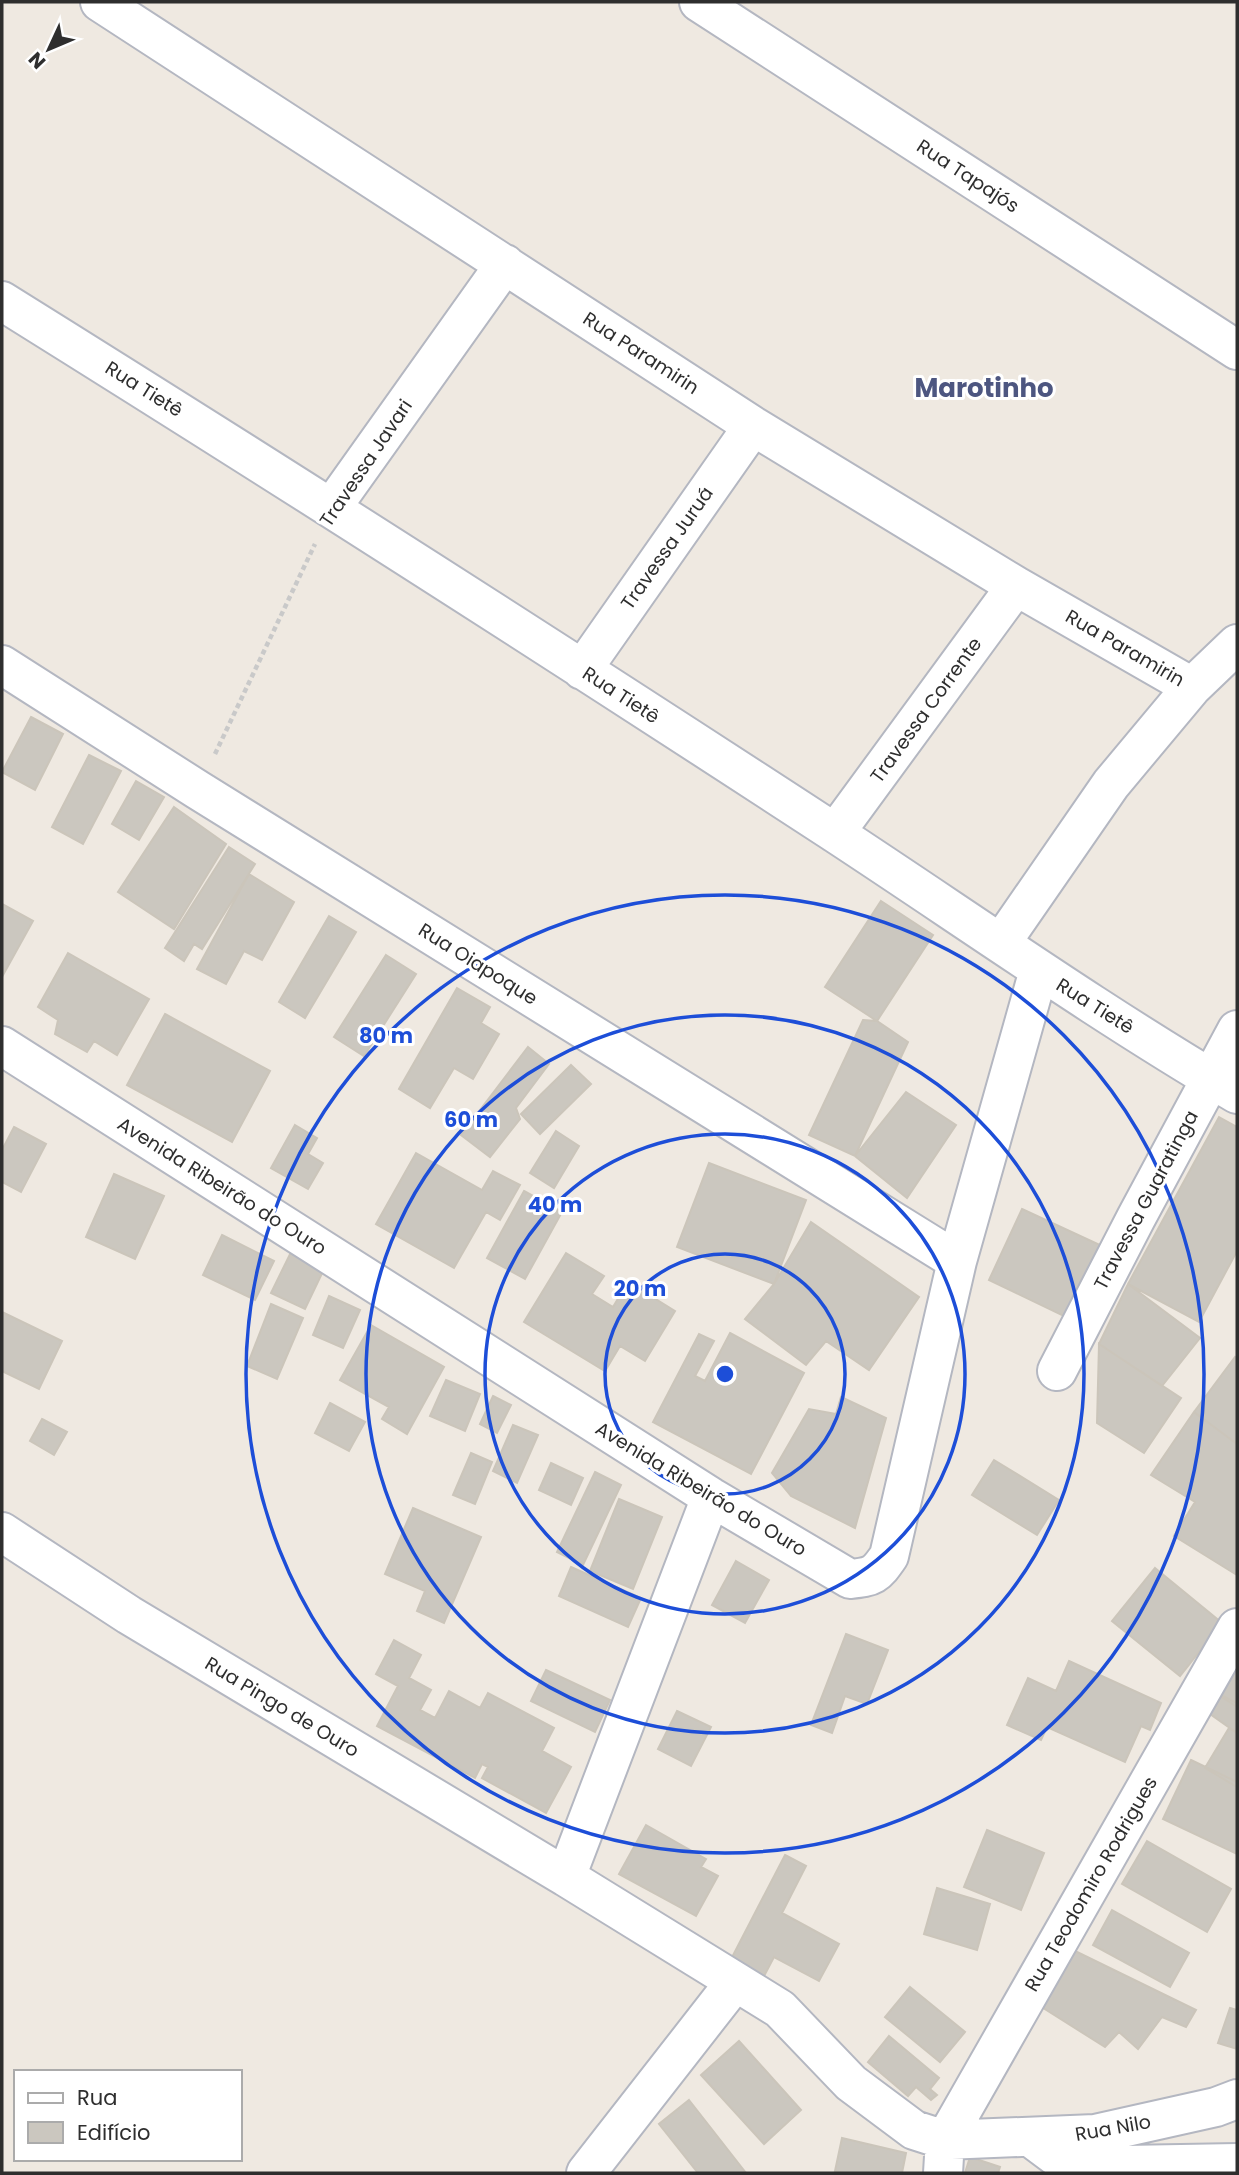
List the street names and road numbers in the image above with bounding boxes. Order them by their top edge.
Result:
street label: Rua Tapajós [911,133,1025,219]
street label: Rua Paramirin [578,305,704,401]
street label: Rua Tietê [100,354,188,424]
street label: Travessa Javari [313,394,419,532]
street label: Travessa Juruá [614,481,720,615]
street label: Rua Paramirin [1060,603,1190,693]
street label: Travessa Corrente [864,632,988,788]
street label: Rua Tietê [577,660,665,730]
street label: Rua Oiapoque [413,917,543,1011]
street label: Rua Tietê [1051,971,1139,1041]
street label: Travessa Guaratinga [1087,1106,1205,1294]
street label: Avenida Ribeirão do Ouro [112,1110,332,1262]
street label: Avenida Ribeirão do Ouro [590,1415,812,1563]
street label: Rua Pingo de Ouro [200,1650,364,1764]
street label: Rua Teodomiro Rodrigues [1018,1771,1164,1997]
street label: Rua Nilo [1073,2108,1153,2148]

